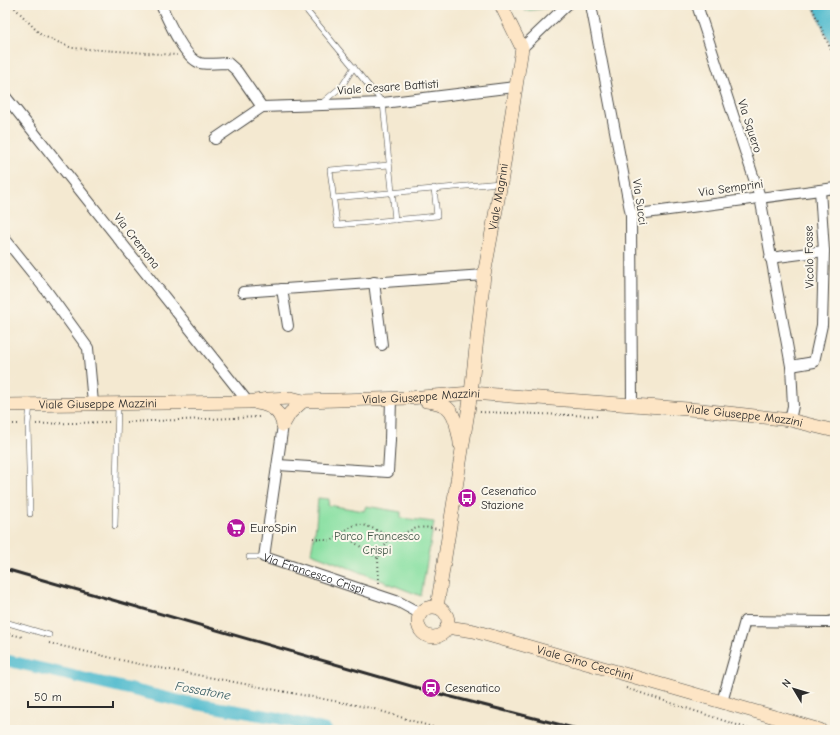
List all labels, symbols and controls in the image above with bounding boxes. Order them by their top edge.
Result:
street label: Viale Cesare Battisti [337,76,439,98]
street label: Via Squero [735,98,765,154]
street label: Viale Magrini [485,162,511,231]
street label: Via Semprini [698,177,764,199]
street label: Via Succi [630,178,650,226]
street label: Via Cremona [111,211,163,271]
street label: Vicolo Fosse [801,226,817,288]
street label: Viale Giuseppe Mazzini [362,386,481,406]
street label: Viale Giuseppe Mazzini [39,396,157,412]
street label: Viale Giuseppe Mazzini [685,402,804,430]
place label: Cesenatico Stazione [481,484,536,512]
bus stop icon: Cesenatico Stazione [456,487,478,509]
supermarket icon: EuroSpin [225,517,247,539]
place label: EuroSpin [250,521,297,535]
park label: Parco Francesco Crispi [334,529,420,557]
street label: Via Francesco Crispi [262,550,366,597]
street label: Viale Gino Cecchini [535,642,635,683]
north arrow [774,669,814,709]
text: N [779,676,794,690]
station icon: Cesenatico [420,677,442,699]
water label: Fossatone [174,678,232,703]
place label: Cesenatico [445,681,500,695]
scale bar [28,683,113,709]
text: 50 m [34,690,62,704]

